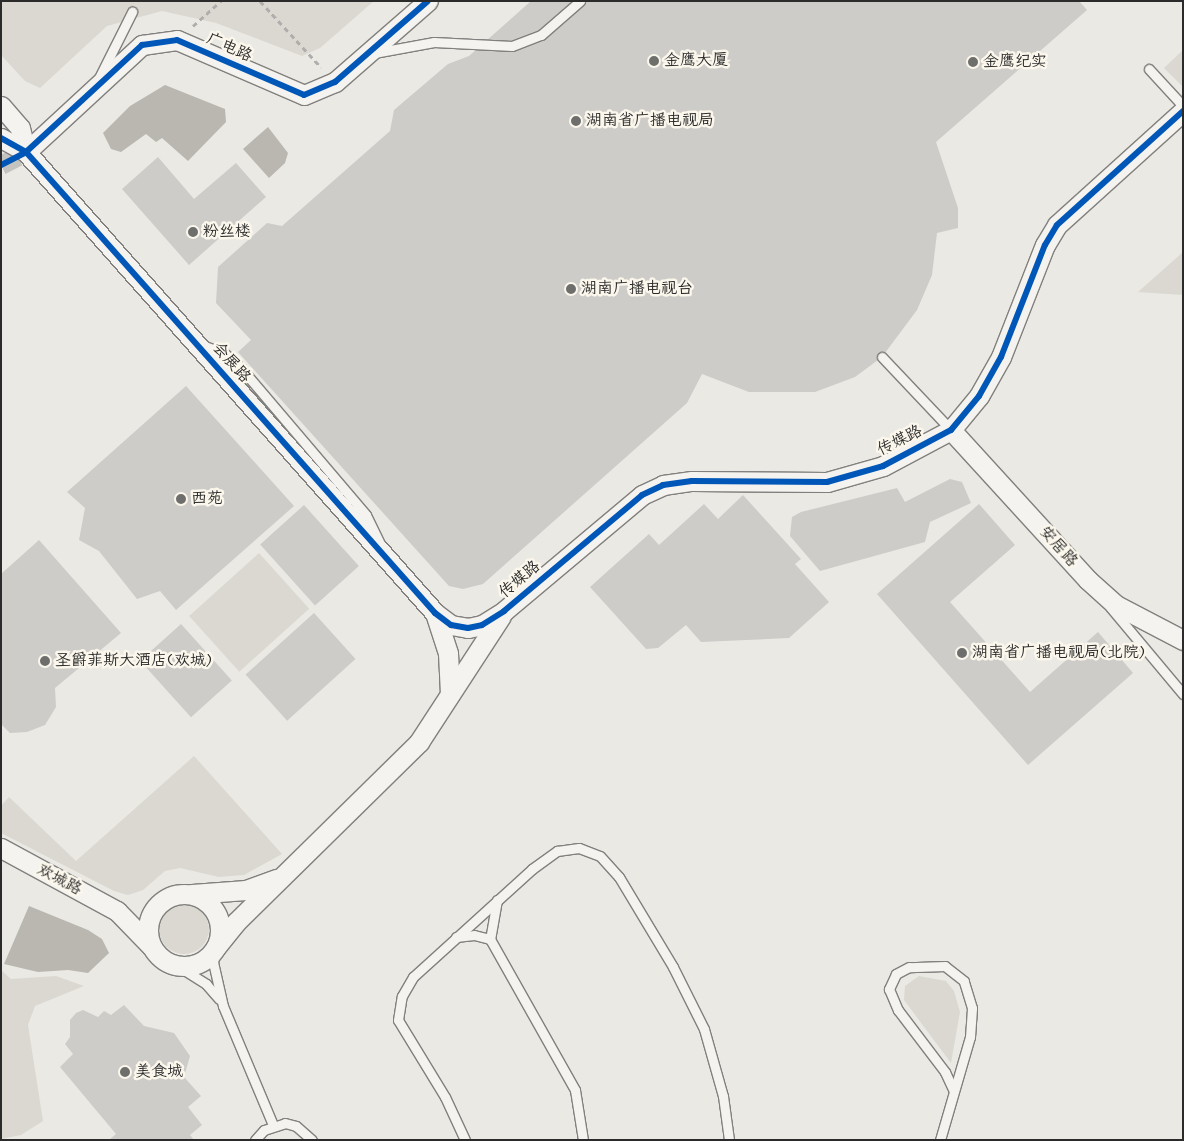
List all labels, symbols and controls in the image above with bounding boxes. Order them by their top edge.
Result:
street label: 广电路 [203,29,255,67]
place label: 金鹰大厦 [664,51,728,71]
place label: 金鹰纪实 [983,52,1047,72]
marker: 金鹰大厦 [648,55,660,67]
marker: 金鹰纪实 [967,56,979,68]
place label: 湖南省广播电视局 [586,111,714,131]
marker: 湖南省广播电视局 [570,115,582,127]
place label: 粉丝楼 [203,222,251,242]
marker: 粉丝楼 [187,226,199,238]
place label: 湖南广播电视台 [581,279,693,299]
marker: 湖南广播电视台 [565,283,577,295]
street label: 会展路 [208,339,254,387]
street label: 传媒路 [874,422,926,460]
place label: 西苑 [191,489,223,509]
marker: 西苑 [175,493,187,505]
street label: 安居路 [1035,523,1081,571]
street label: 传媒路 [495,557,545,603]
place label: 湖南省广播电视局(北院) [972,643,1145,663]
marker: 湖南省广播电视局(北院) [956,647,968,659]
place label: 圣爵菲斯大酒店(欢城) [55,651,212,671]
marker: 圣爵菲斯大酒店(欢城) [39,655,51,667]
street label: 欢城路 [33,860,85,900]
place label: 美食城 [135,1062,183,1082]
marker: 美食城 [119,1066,131,1078]

